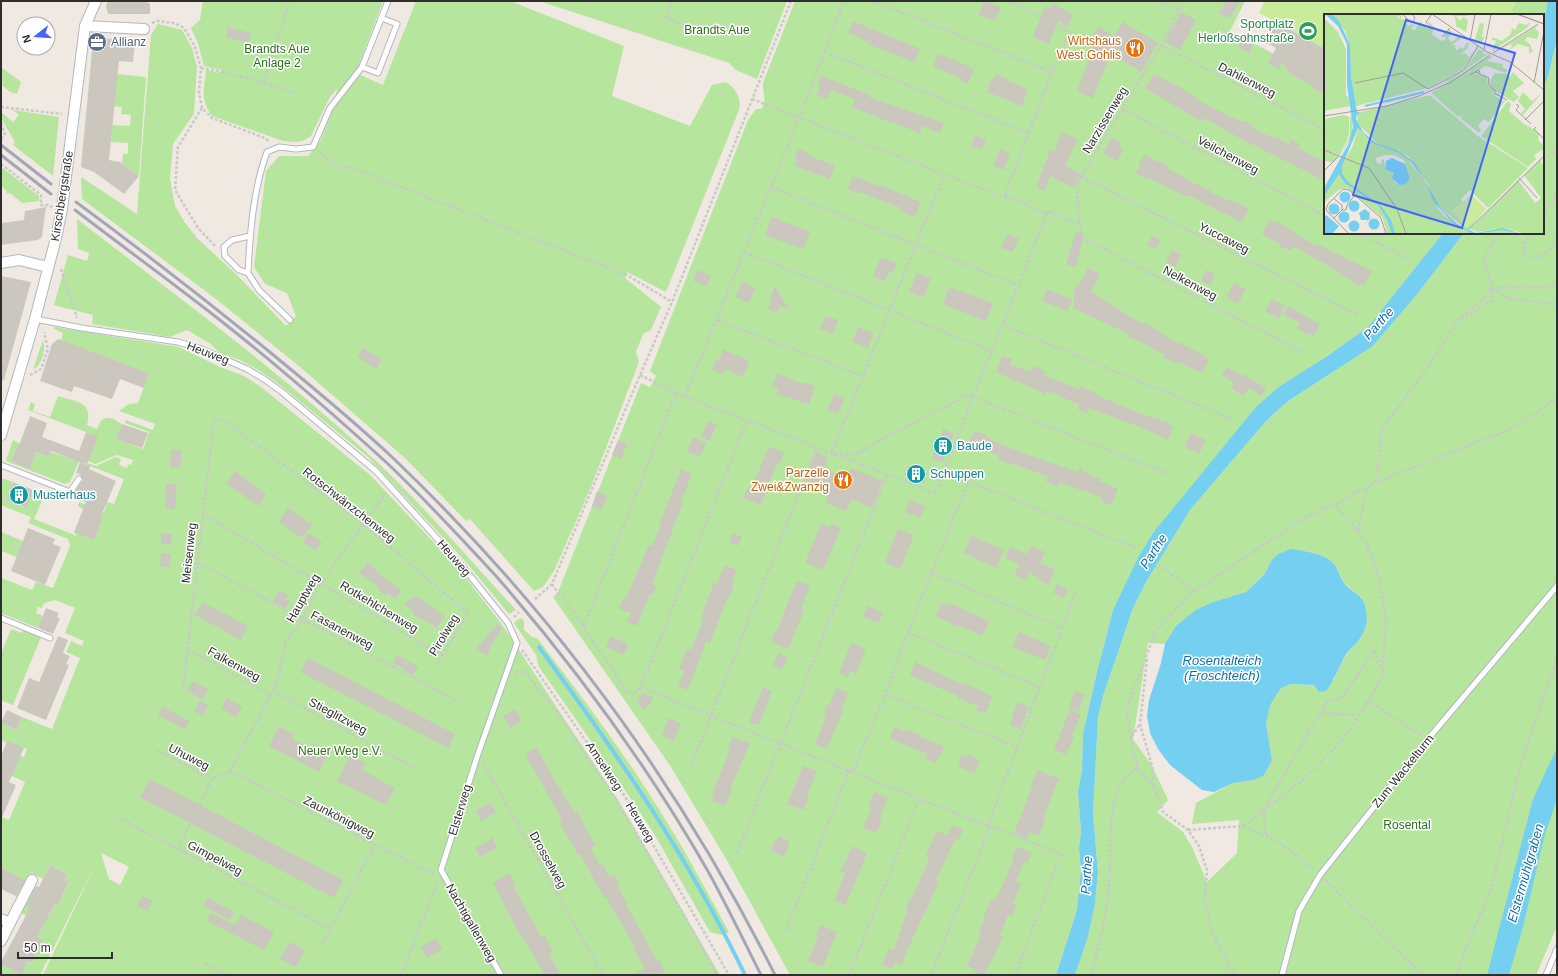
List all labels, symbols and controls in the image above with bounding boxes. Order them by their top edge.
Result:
inset map [1324,14,1544,234]
north arrow [16,16,56,56]
place label: Sportplatz Herloßsohnstraße [1198,17,1294,45]
sports icon: Sportplatz Herloßsohnstraße [1297,20,1319,42]
park label: Brandts Aue [684,23,750,37]
office icon: Allianz [86,31,108,53]
text: N [20,33,33,44]
place label: Wirtshaus West Gohlis [1057,34,1121,62]
place label: Allianz [111,35,146,49]
restaurant icon: Wirtshaus West Gohlis [1124,37,1146,59]
park label: Brandts Aue Anlage 2 [244,42,310,70]
street label: Dahlienweg [1216,60,1278,100]
street label: Narzissenweg [1080,84,1130,156]
street label: Veilchenweg [1195,133,1261,177]
street label: Kirschbergstraße [48,149,76,242]
street label: Yuccaweg [1196,219,1252,257]
street label: Nelkenweg [1161,263,1219,303]
water label: Parthe [1360,304,1397,343]
street label: Heuweg [185,339,231,367]
building icon: Baude [932,435,954,457]
place label: Baude [957,439,992,453]
building icon: Schuppen [905,463,927,485]
street label: Rotschwänzchenweg [300,465,398,545]
place label: Parzelle Zwei&Zwanzig [751,466,829,494]
place label: Schuppen [930,467,984,481]
restaurant icon: Parzelle Zwei&Zwanzig [832,469,854,491]
building icon: Musterhaus [8,484,30,506]
place label: Musterhaus [33,488,96,502]
street label: Meisenweg [179,522,199,584]
water label: Parthe [1137,531,1170,571]
street label: Heuweg [434,537,474,579]
street label: Hauptweg [283,571,323,625]
street label: Rotkehlchenweg [337,578,421,636]
street label: Fasanenweg [308,608,376,652]
street label: Pirolweg [426,612,462,658]
street label: Falkenweg [205,644,263,684]
water label: Rosentalteich (Froschteich) [1183,653,1261,683]
street label: Stieglitzweg [306,695,370,737]
street label: Zum Wackelturm [1369,732,1437,810]
street label: Amselweg [583,739,625,793]
street label: Uhuweg [166,741,212,773]
park label: Neuer Weg e.V. [298,744,382,758]
street label: Elsterweg [446,783,474,837]
street label: Zaunkönigweg [301,793,377,841]
street label: Heuweg [623,800,657,844]
park label: Rosental [1383,818,1431,832]
water label: Elstermühlgraben [1504,822,1547,924]
street label: Drosselweg [527,829,569,891]
street label: Gimpelweg [185,838,245,878]
water label: Parthe [1078,855,1095,895]
street label: Nachtigallenweg [443,881,499,965]
scale bar [18,934,112,960]
text: 50 m [24,941,51,955]

